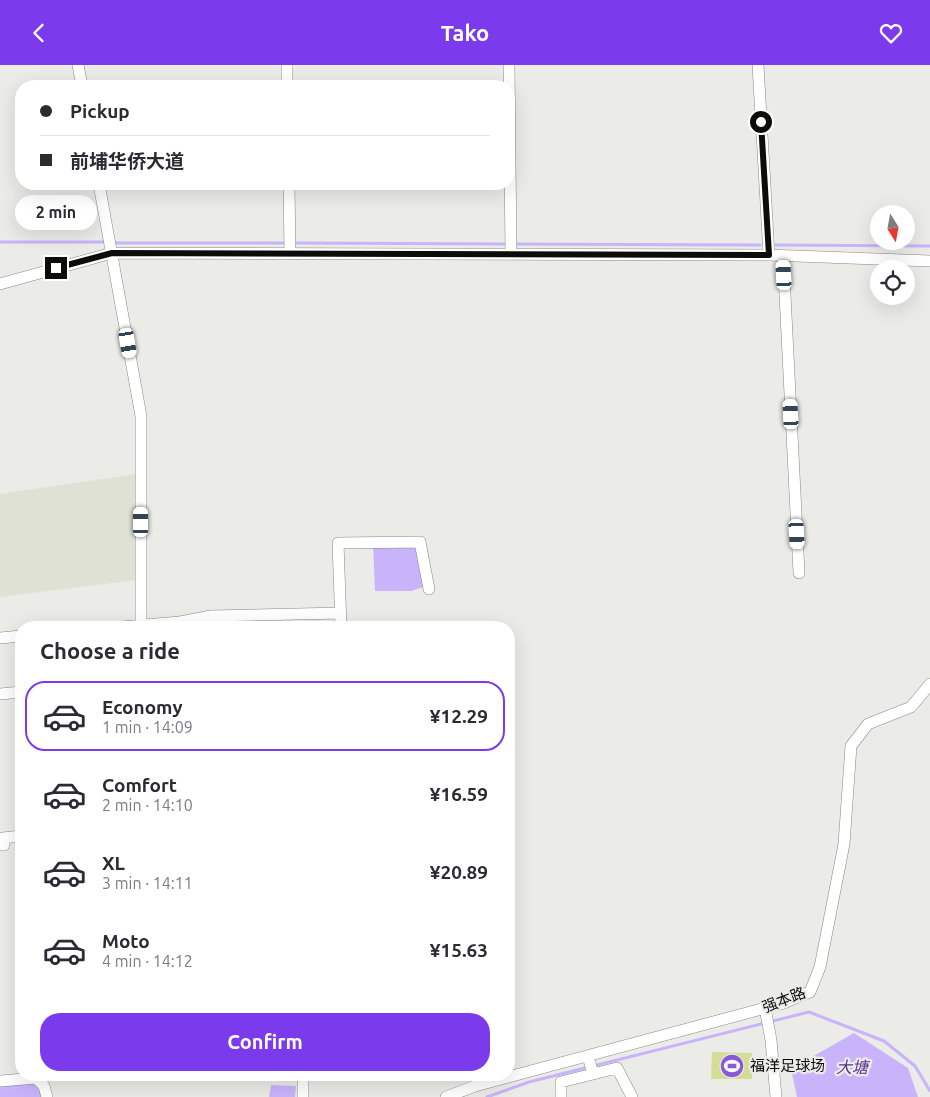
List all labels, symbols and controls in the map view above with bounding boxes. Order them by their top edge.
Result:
icon: back [25,19,53,47]
icon: heart [877,19,905,47]
text: Tako [441,20,489,45]
text: Pickup [70,100,130,122]
route start [750,111,772,133]
text: 前埔华侨大道 [70,150,184,172]
callout: 2 min [15,195,97,231]
text: 2 min [36,203,76,221]
north arrow [870,205,915,250]
map controls [870,205,915,305]
route end [45,257,67,279]
car [775,260,792,290]
button: locate [870,260,915,305]
car [118,327,137,359]
car [782,399,799,429]
car [133,507,148,537]
car [788,519,805,549]
text: Choose a ride [40,638,180,663]
icon: car [42,694,87,739]
text: Economy [102,696,183,718]
text: ¥12.29 [430,705,488,727]
text: 1 min · 14:09 [102,718,193,736]
icon: car [42,772,87,817]
text: Comfort [102,774,177,796]
text: ¥16.59 [430,783,488,805]
text: 2 min · 14:10 [102,796,193,814]
icon: car [42,850,87,895]
text: XL [102,852,125,874]
text: ¥20.89 [430,861,488,883]
text: 3 min · 14:11 [102,874,193,892]
icon: car [42,928,87,973]
text: Moto [102,930,150,952]
text: ¥15.63 [430,939,488,961]
text: 4 min · 14:12 [102,952,193,970]
street label: 强本路 [760,984,808,1016]
button: Confirm [40,1013,490,1071]
sports icon: 福洋足球场 [719,1053,745,1079]
place label: 福洋足球场 [750,1057,825,1074]
water label: 大塘 [836,1058,871,1076]

